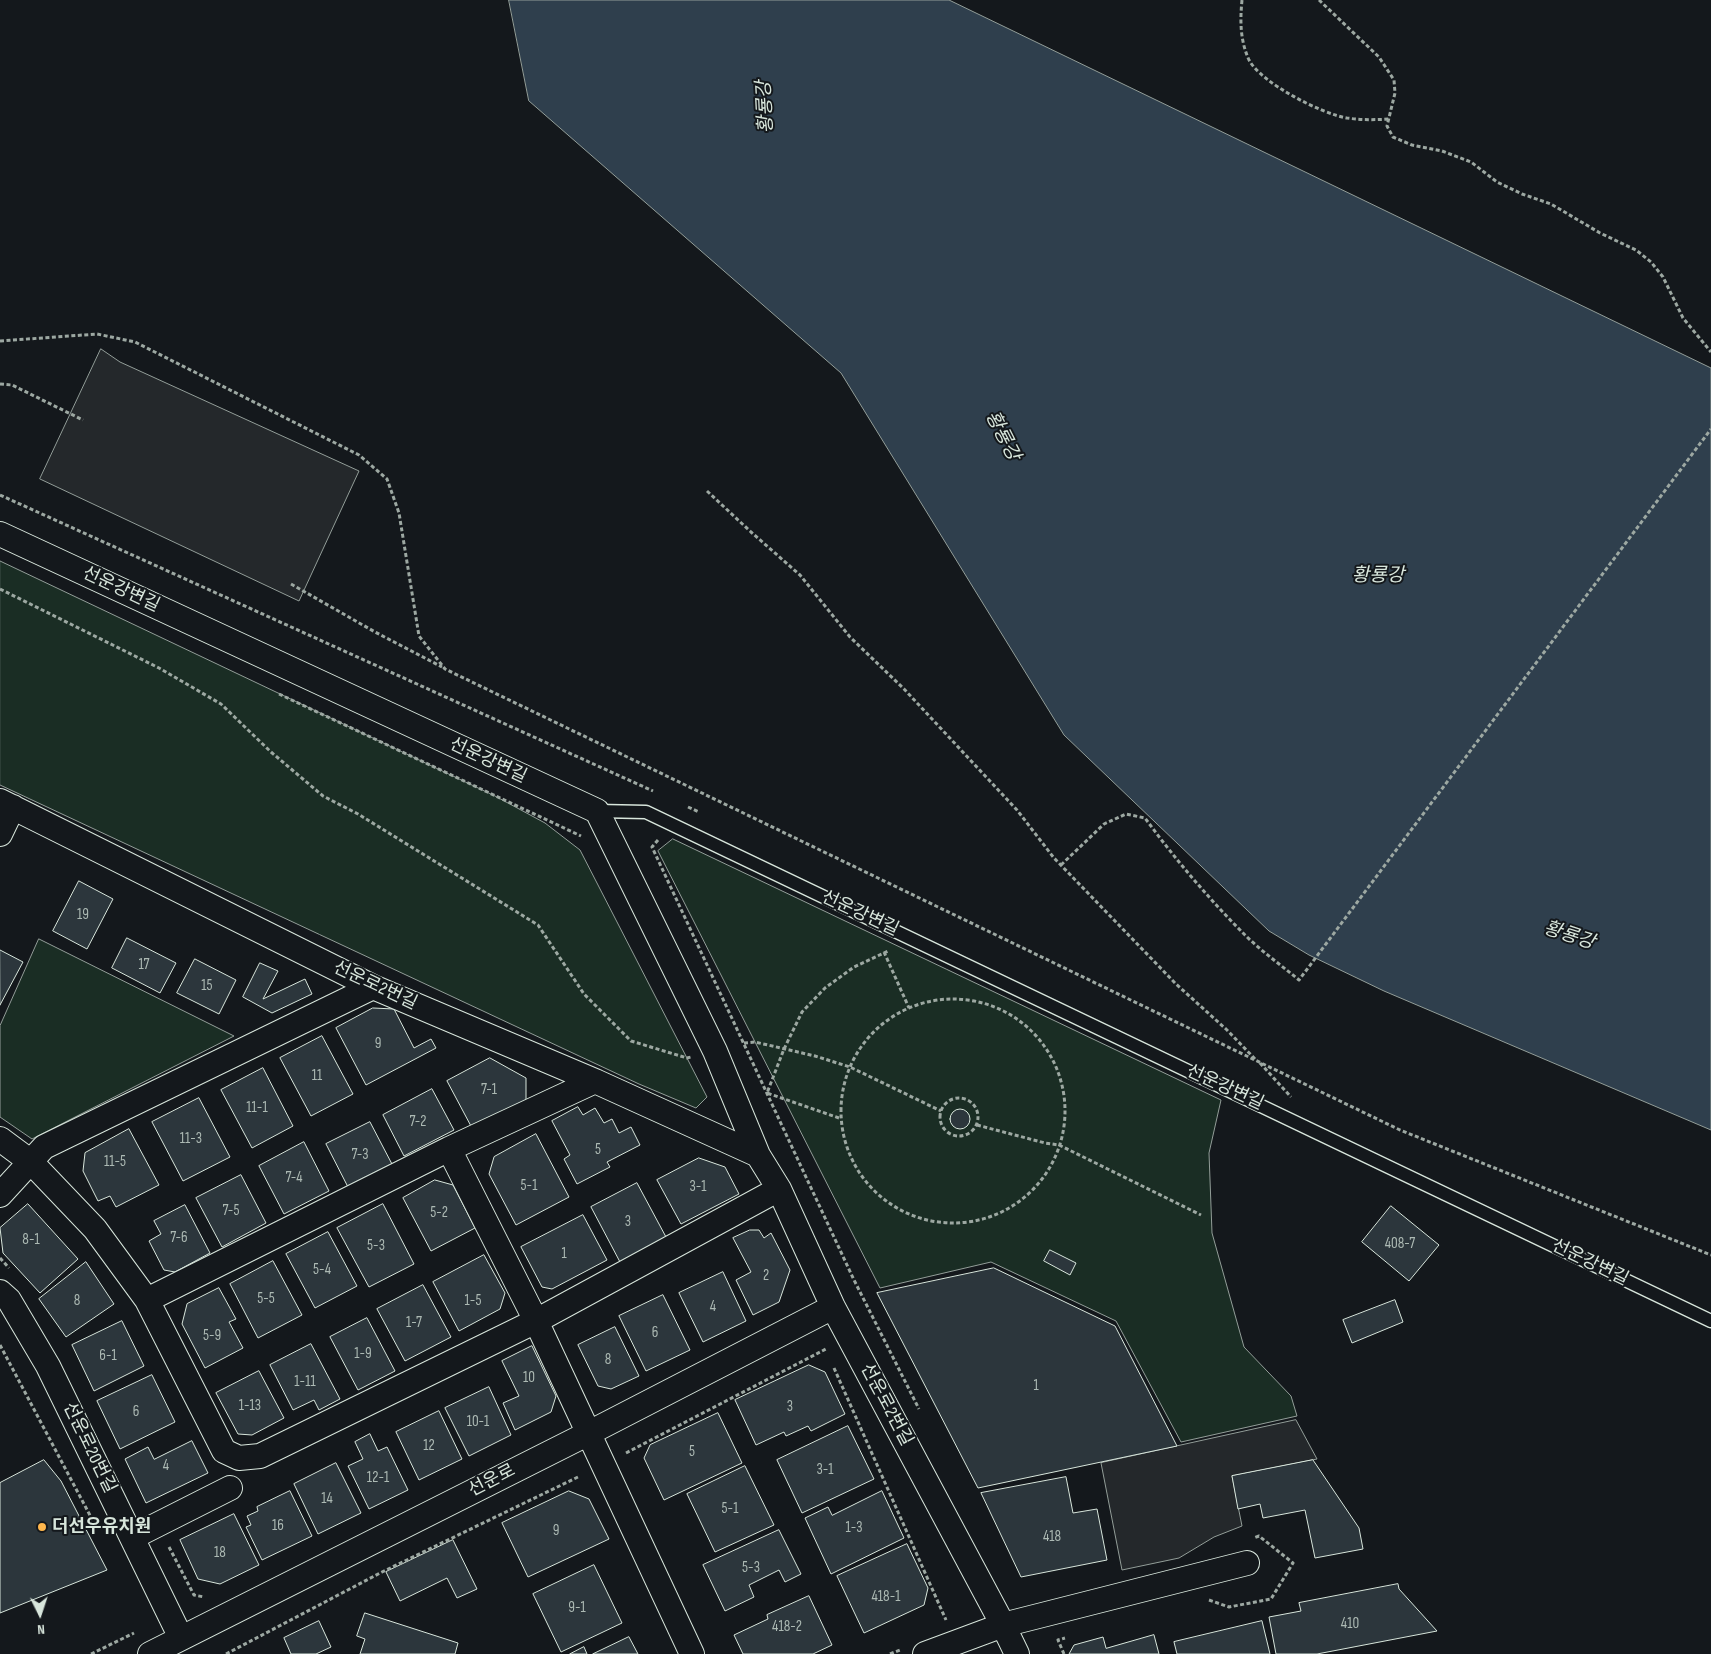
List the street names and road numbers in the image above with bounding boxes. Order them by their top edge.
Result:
street label: 선운강변길 [79,563,163,617]
street label: 선운강변길 [446,734,530,788]
street label: 선운강변길 [818,887,902,941]
street label: 선운로2번길 [330,957,420,1015]
street label: 선운강변길 [1183,1061,1267,1115]
street label: 선운강변길 [1548,1235,1632,1291]
street label: 선운로2번길 [855,1360,917,1450]
street label: 선운로20번길 [58,1399,120,1497]
street label: 선운로 [465,1460,519,1502]

